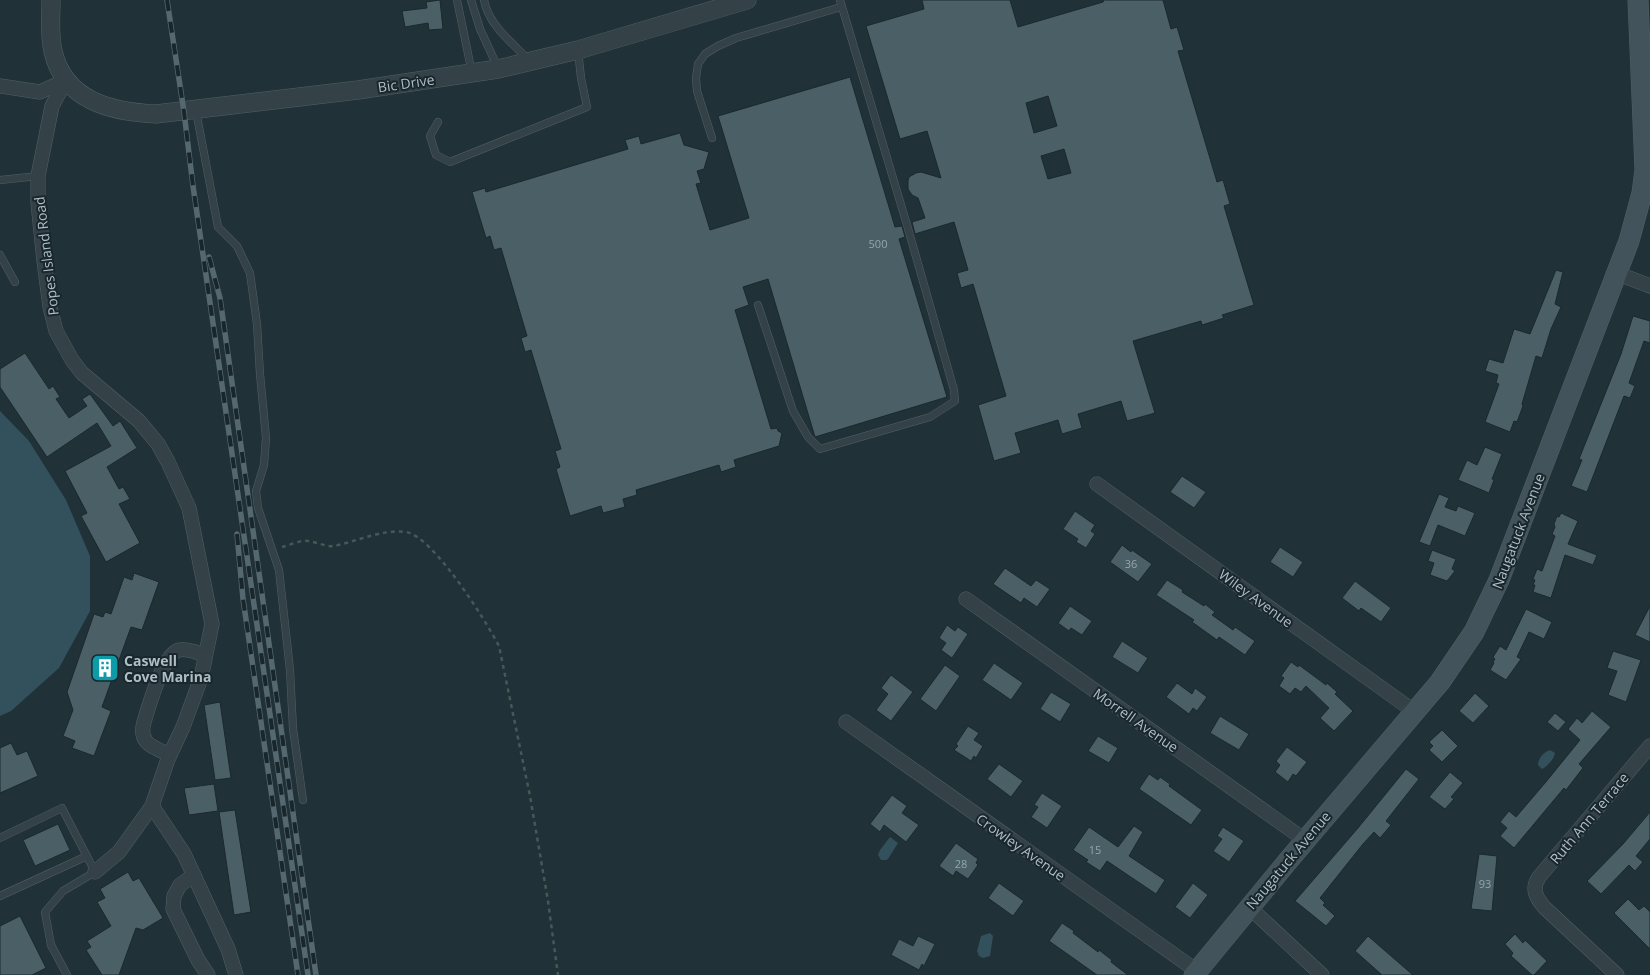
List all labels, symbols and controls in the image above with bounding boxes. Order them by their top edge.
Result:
street label: Bic Drive [376,70,436,96]
street label: Popes Island Road [29,195,63,317]
house number: 500 [869,236,887,251]
street label: Naugatuck Avenue [1487,470,1549,591]
house number: 36 [1125,556,1137,571]
street label: Wiley Avenue [1215,565,1297,631]
place label: Caswell Cove Marina [124,651,211,686]
building icon: Caswell Cove Marina [90,653,120,683]
street label: Morrell Avenue [1090,684,1182,756]
street label: Ruth Ann Terrace [1545,768,1633,868]
street label: Naugatuck Avenue [1241,807,1335,913]
street label: Crowley Avenue [973,809,1069,885]
house number: 15 [1089,842,1101,857]
house number: 28 [955,856,967,871]
house number: 93 [1479,876,1491,891]

